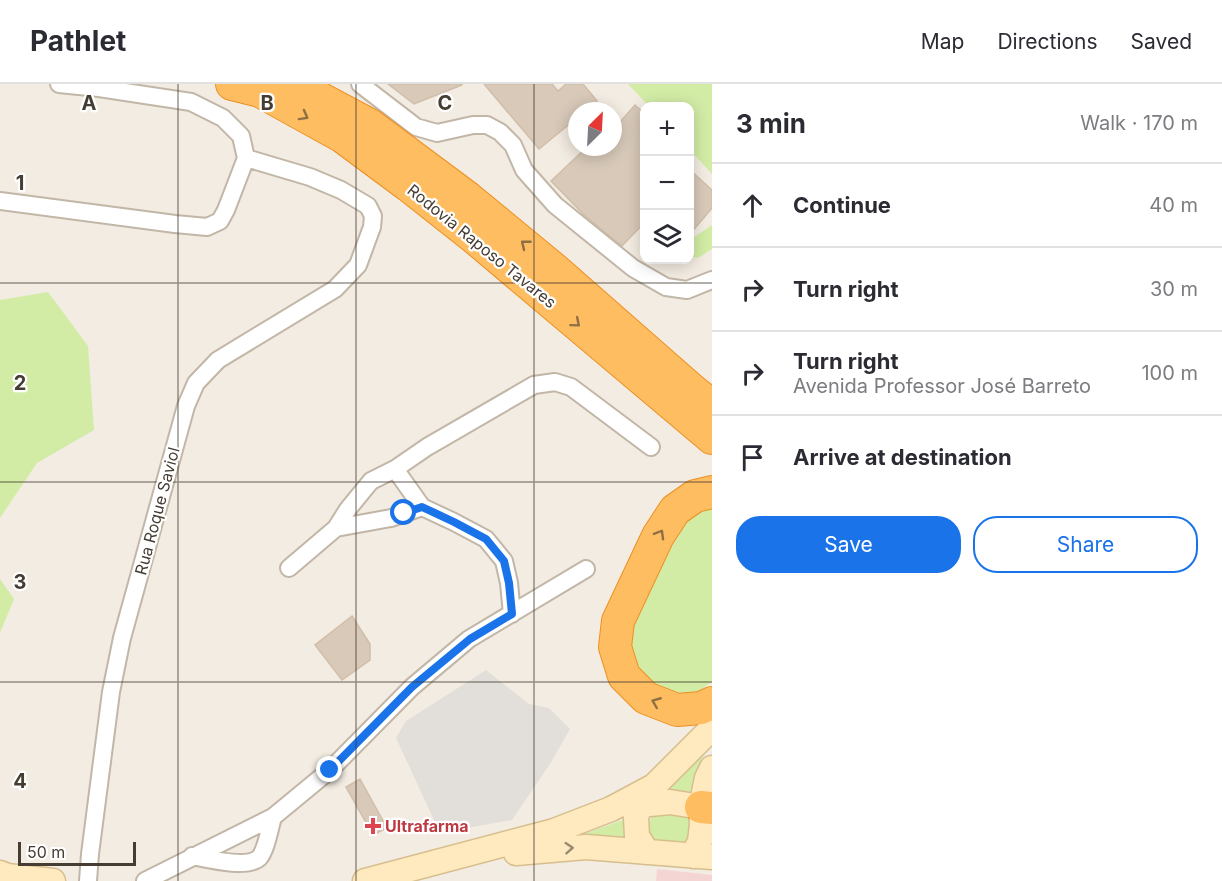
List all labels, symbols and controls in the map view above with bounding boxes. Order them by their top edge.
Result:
text: Pathlet [30,24,126,58]
text: Map [921,29,964,54]
text: Directions [997,29,1098,54]
text: Saved [1131,29,1192,54]
text: A [82,91,97,115]
text: B [260,91,274,115]
text: C [438,91,452,115]
north arrow [568,102,622,156]
map controls [640,102,694,264]
button: + [640,102,694,156]
text: 3 min [736,108,806,139]
one-way arrow [298,109,309,120]
text: Walk · 170 m [1080,111,1198,135]
button: − [640,156,694,210]
text: 1 [16,171,24,195]
street label: Rodovia Raposo Tavares [404,180,560,312]
icon: ahead [736,189,769,222]
text: Continue [793,192,891,218]
text: 40 m [1149,193,1198,217]
button: layers [640,210,694,264]
one-way arrow [521,241,532,252]
icon: right [736,273,769,306]
text: Turn right [793,276,899,302]
text: 30 m [1150,277,1198,301]
one-way arrow [569,315,580,326]
text: Turn right [793,348,899,374]
icon: right [736,357,769,390]
text: 100 m [1141,361,1198,385]
text: 2 [14,371,26,395]
text: Avenida Professor José Barreto [793,374,1091,398]
icon: arrive [736,441,769,474]
text: Arrive at destination [793,444,1012,470]
street label: Rua Roque Saviol [130,445,184,577]
route start [390,499,416,525]
button: Save [736,516,961,573]
button: Share [973,516,1198,573]
one-way arrow [652,530,664,540]
text: 3 [14,570,26,594]
one-way arrow [651,697,662,709]
route end [316,756,342,782]
text: 4 [13,769,27,793]
place label: Ultrafarma [385,816,469,836]
marker: Ultrafarma [366,819,380,833]
scale bar [18,839,136,866]
text: 50 m [27,842,65,862]
one-way arrow [564,842,573,855]

